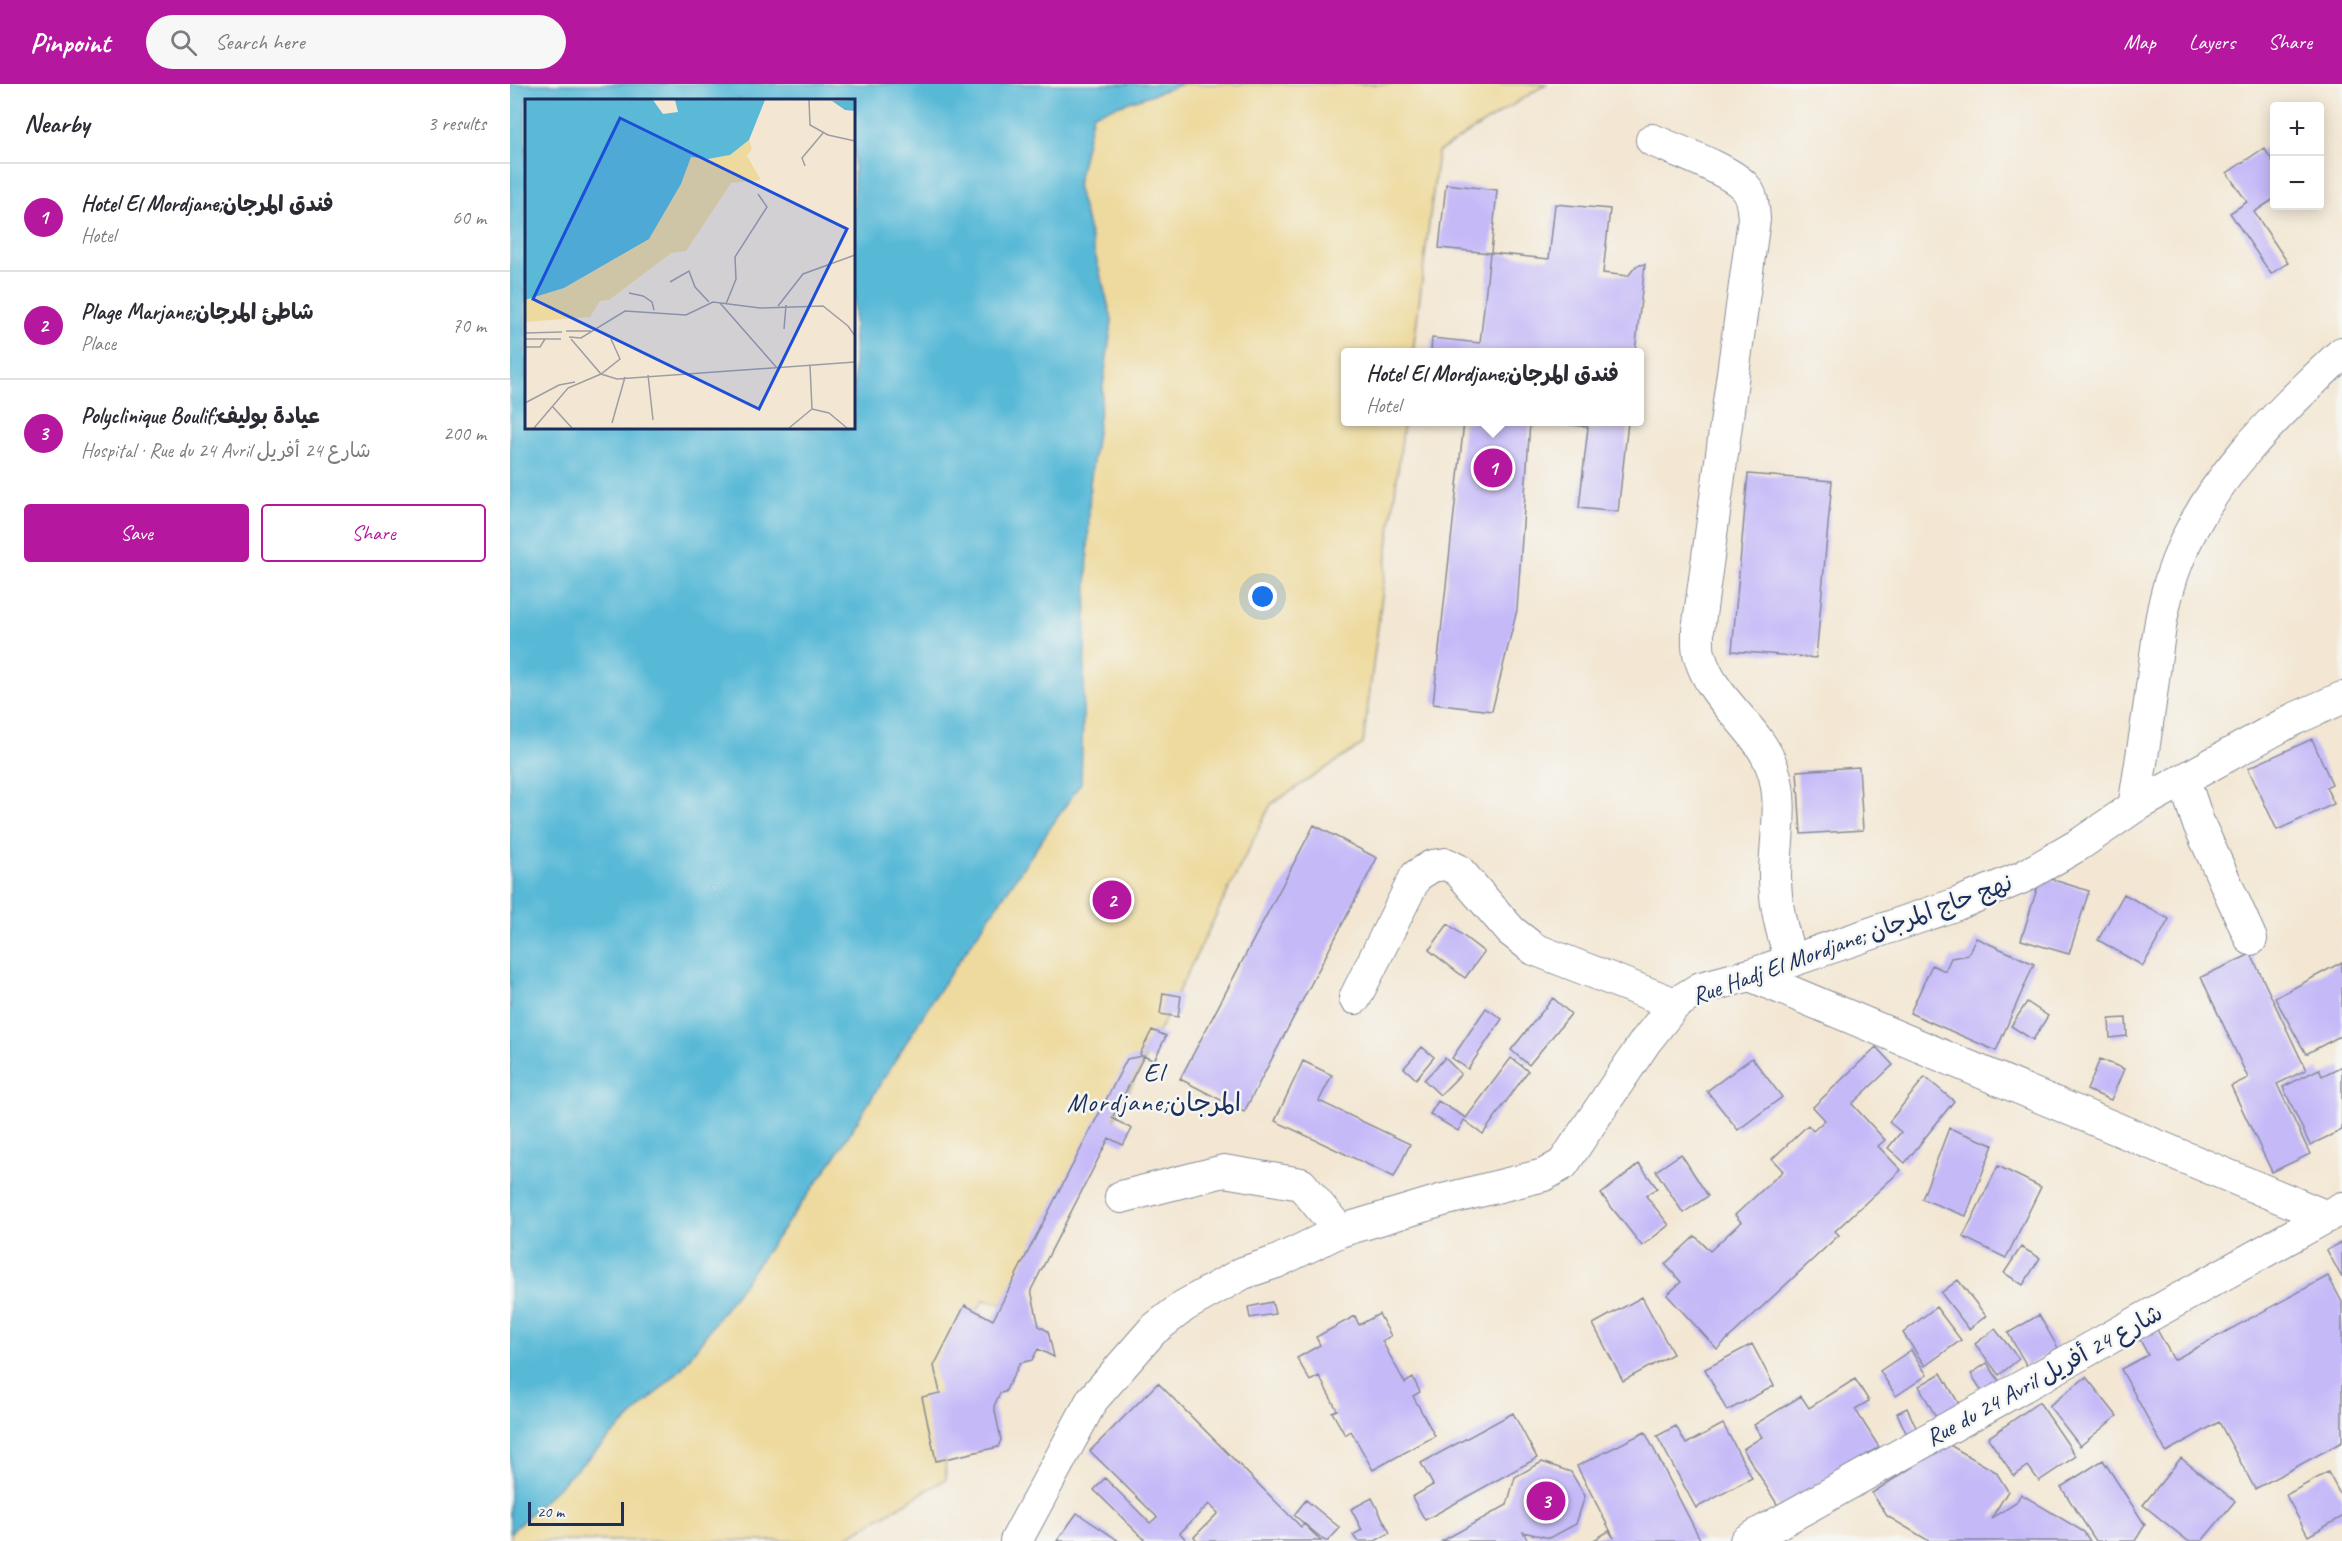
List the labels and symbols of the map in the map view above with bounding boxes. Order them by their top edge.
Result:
inset map [525,99,855,429]
pin: 1 [1474,446,1512,490]
your location [1248,582,1277,611]
street label: Rue Hadj El Mordjane; نهج حاج المرجان [1688,867,2017,1012]
pin: 2 [1092,878,1132,922]
district label: El Mordjane;المرجان [1067,1056,1241,1119]
street label: Rue du 24 Avril شارع 24 أفريل [1920,1297,2169,1454]
pin: 3 [1526,1478,1566,1524]
scale bar [528,1499,624,1526]

